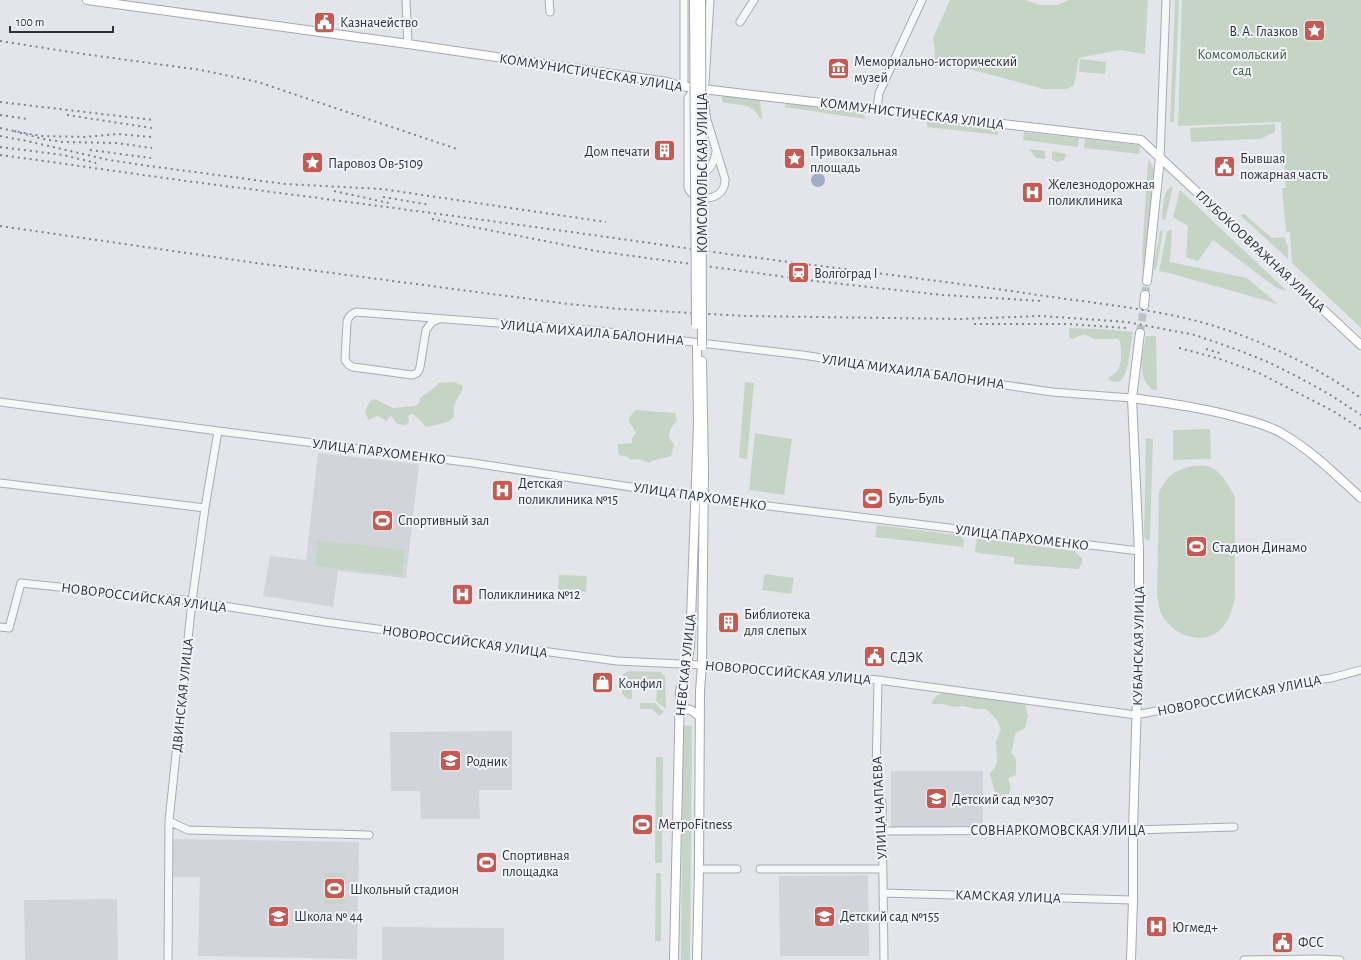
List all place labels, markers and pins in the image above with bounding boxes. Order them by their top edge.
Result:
public building icon: Казначейство [312,9,338,35]
place label: Казначейство [340,16,418,30]
place icon: В. А. Глазков [1301,18,1327,44]
place label: В. А. Глазков [1229,25,1298,39]
place label: Мемориально-исторический музей [854,55,1017,85]
museum icon: Мемориально-исторический музей [825,56,851,82]
building icon: Дом печати [652,138,678,164]
place label: Дом печати [584,145,650,159]
place label: Привокзальная площадь [810,145,898,175]
place icon: Привокзальная площадь [781,146,807,172]
place icon: Паровоз Ов-5109 [300,150,326,176]
place label: Бывшая пожарная часть [1240,152,1328,182]
public building icon: Бывшая пожарная часть [1212,153,1238,179]
place label: Паровоз Ов-5109 [328,157,423,171]
place label: Железнодорожная поликлиника [1048,178,1155,208]
hospital icon: Железнодорожная поликлиника [1019,179,1045,205]
station icon: Волгоград I [785,260,811,286]
place label: Волгоград I [814,267,877,281]
place label: Детская поликлиника №15 [518,477,618,507]
hospital icon: Детская поликлиника №15 [490,478,516,504]
sports icon: Буль-Буль [859,485,885,511]
place label: Буль-Буль [888,492,944,506]
sports icon: Спортивный зал [370,507,396,533]
place label: Спортивный зал [398,514,489,528]
sports icon: Стадион Динамо [1183,534,1209,560]
place label: Стадион Динамо [1212,541,1307,555]
hospital icon: Поликлиника №12 [450,581,476,607]
place label: Поликлиника №12 [478,588,580,602]
place label: Библиотека для слепых [744,608,811,638]
building icon: Библиотека для слепых [715,609,741,635]
public building icon: СДЭК [861,644,887,670]
place label: СДЭК [890,651,923,665]
shop icon: Конфил [590,670,616,696]
place label: Конфил [618,677,662,691]
school or university icon: Родник [438,748,464,774]
place label: Родник [466,755,508,769]
school or university icon: Детский сад №307 [924,786,950,812]
place label: Детский сад №307 [952,793,1054,807]
sports icon: МетроFitness [629,811,655,837]
place label: МетроFitness [658,818,733,832]
place label: Спортивная площадка [502,849,570,879]
sports icon: Спортивная площадка [474,850,500,876]
sports icon: Школьный стадион [321,876,347,902]
place label: Школьный стадион [350,883,459,897]
school or university icon: Школа № 44 [266,903,292,929]
school or university icon: Детский сад №155 [811,903,837,929]
place label: Школа № 44 [294,910,363,924]
place label: Детский сад №155 [840,910,940,924]
hospital icon: Югмед+ [1143,914,1169,940]
place label: Югмед+ [1172,921,1218,935]
public building icon: ФСС [1269,929,1295,955]
place label: ФСС [1298,936,1324,950]

